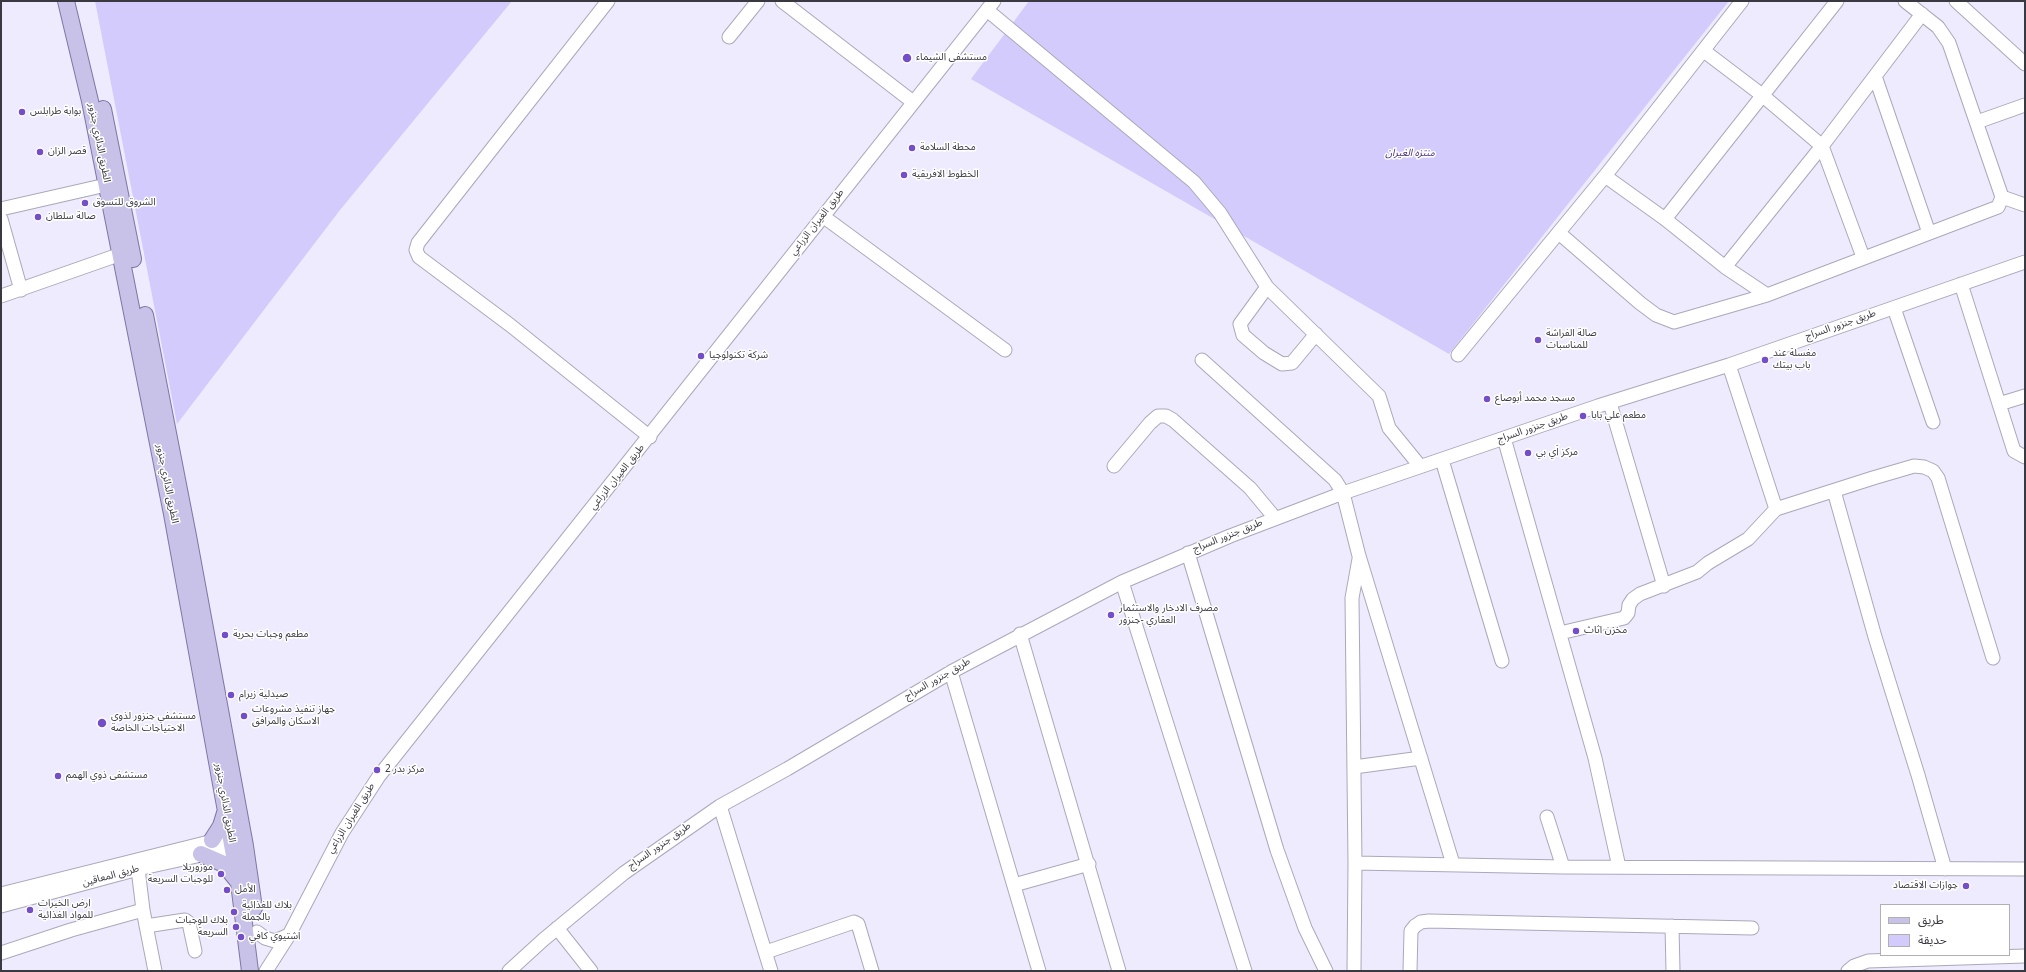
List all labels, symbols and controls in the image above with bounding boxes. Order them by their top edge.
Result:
marker: مستشفى الشيماء [901,52,913,64]
place label: مستشفى الشيماء [916,52,987,64]
street label: الطريق الدائري جنزور [84,102,112,184]
place label: بوابة طرابلس [30,106,81,118]
marker: بوابة طرابلس [17,107,27,117]
place label: محطة السلامة [920,142,976,154]
marker: محطة السلامة [907,143,917,153]
place label: قصر الزان [48,146,86,158]
marker: قصر الزان [35,147,45,157]
park label: منتزه الغيران [1385,148,1435,160]
place label: الخطوط الافريقية [912,169,979,181]
marker: الخطوط الافريقية [899,170,909,180]
street label: طريق الغيران الزراعي [788,188,848,258]
place label: الشروق للتسوق [93,197,156,209]
marker: الشروق للتسوق [80,198,90,208]
place label: صالة سلطان [46,211,96,223]
marker: صالة سلطان [33,212,43,222]
street label: طريق جنزور السراج [1804,308,1878,344]
place label: صالة الفراشة للمناسبات [1546,328,1597,352]
marker: صالة الفراشة للمناسبات [1533,335,1543,345]
place label: مغسلة عند باب بيتك [1773,348,1816,372]
place label: شركة تكنولوجيا [709,350,768,362]
marker: شركة تكنولوجيا [696,351,706,361]
marker: مغسلة عند باب بيتك [1760,355,1770,365]
place label: مسجد محمد أبوصاع [1495,393,1575,405]
marker: مسجد محمد أبوصاع [1482,394,1492,404]
place label: مطعم علي بابا [1591,410,1646,422]
street label: طريق جنزور السراج [1496,411,1570,447]
marker: مطعم علي بابا [1578,411,1588,421]
street label: الطريق الدائري جنزور [152,443,180,525]
street label: طريق الغيران الزراعي [588,443,648,513]
place label: مركز اَي بي [1536,447,1578,459]
marker: مركز اَي بي [1523,448,1533,458]
street label: طريق جنزور السراج [1191,518,1265,556]
place label: مصرف الادخار والاستثمار العقاري -جنزور [1119,603,1218,626]
marker: مصرف الادخار والاستثمار العقاري -جنزور [1106,610,1116,620]
place label: مخزن اثاث [1584,625,1627,637]
marker: مخزن اثاث [1571,626,1581,636]
place label: مطعم وجبات بحرية [233,629,309,641]
marker: مطعم وجبات بحرية [220,630,230,640]
street label: طريق جنزور السراج [903,656,973,704]
place label: صيدلية زيرام [239,689,288,701]
marker: صيدلية زيرام [226,690,236,700]
place label: جهاز تنفيذ مشروعات الاسكان والمرافق [252,704,335,728]
place label: مستشفي جنزور لذوي الاحتياجات الخاصة [111,711,196,734]
marker: جهاز تنفيذ مشروعات الاسكان والمرافق [239,711,249,721]
marker: مستشفي جنزور لذوي الاحتياجات الخاصة [96,717,108,729]
street label: الطريق الدائري جنزور [211,762,237,844]
place label: مركز بدر 2 [385,764,424,776]
marker: مركز بدر 2 [372,765,382,775]
place label: مستشفى ذوي الهمم [66,770,148,782]
marker: مستشفى ذوي الهمم [53,771,63,781]
street label: طريق الغيران الزراعي [326,782,378,856]
street label: طريق جنزور السراج [626,821,694,873]
place label: موزوريلا للوجبات السريعة [148,862,213,886]
street label: طريق المعاقين [81,864,141,890]
marker: موزوريلا للوجبات السريعة [216,869,226,879]
place label: جوازات الاقتصاد [1893,880,1958,892]
marker: جوازات الاقتصاد [1961,881,1971,891]
place label: الأمل [235,884,256,896]
marker: الأمل [222,885,232,895]
place label: ارض الخيرات للمواد الغذائية [38,898,93,922]
place label: بلاك للغذائية بالجملة [242,900,292,924]
legend [1880,904,2010,956]
marker: ارض الخيرات للمواد الغذائية [25,905,35,915]
marker: بلاك للغذائية بالجملة [229,907,239,917]
text: طريق [1918,908,1944,933]
place label: بلاك للوجبات السريعة [175,915,228,938]
marker: بلاك للوجبات السريعة [231,922,241,932]
text: حديقة [1918,928,1947,953]
place label: اشتيوي كافي [249,931,300,943]
marker: اشتيوي كافي [236,932,246,942]

